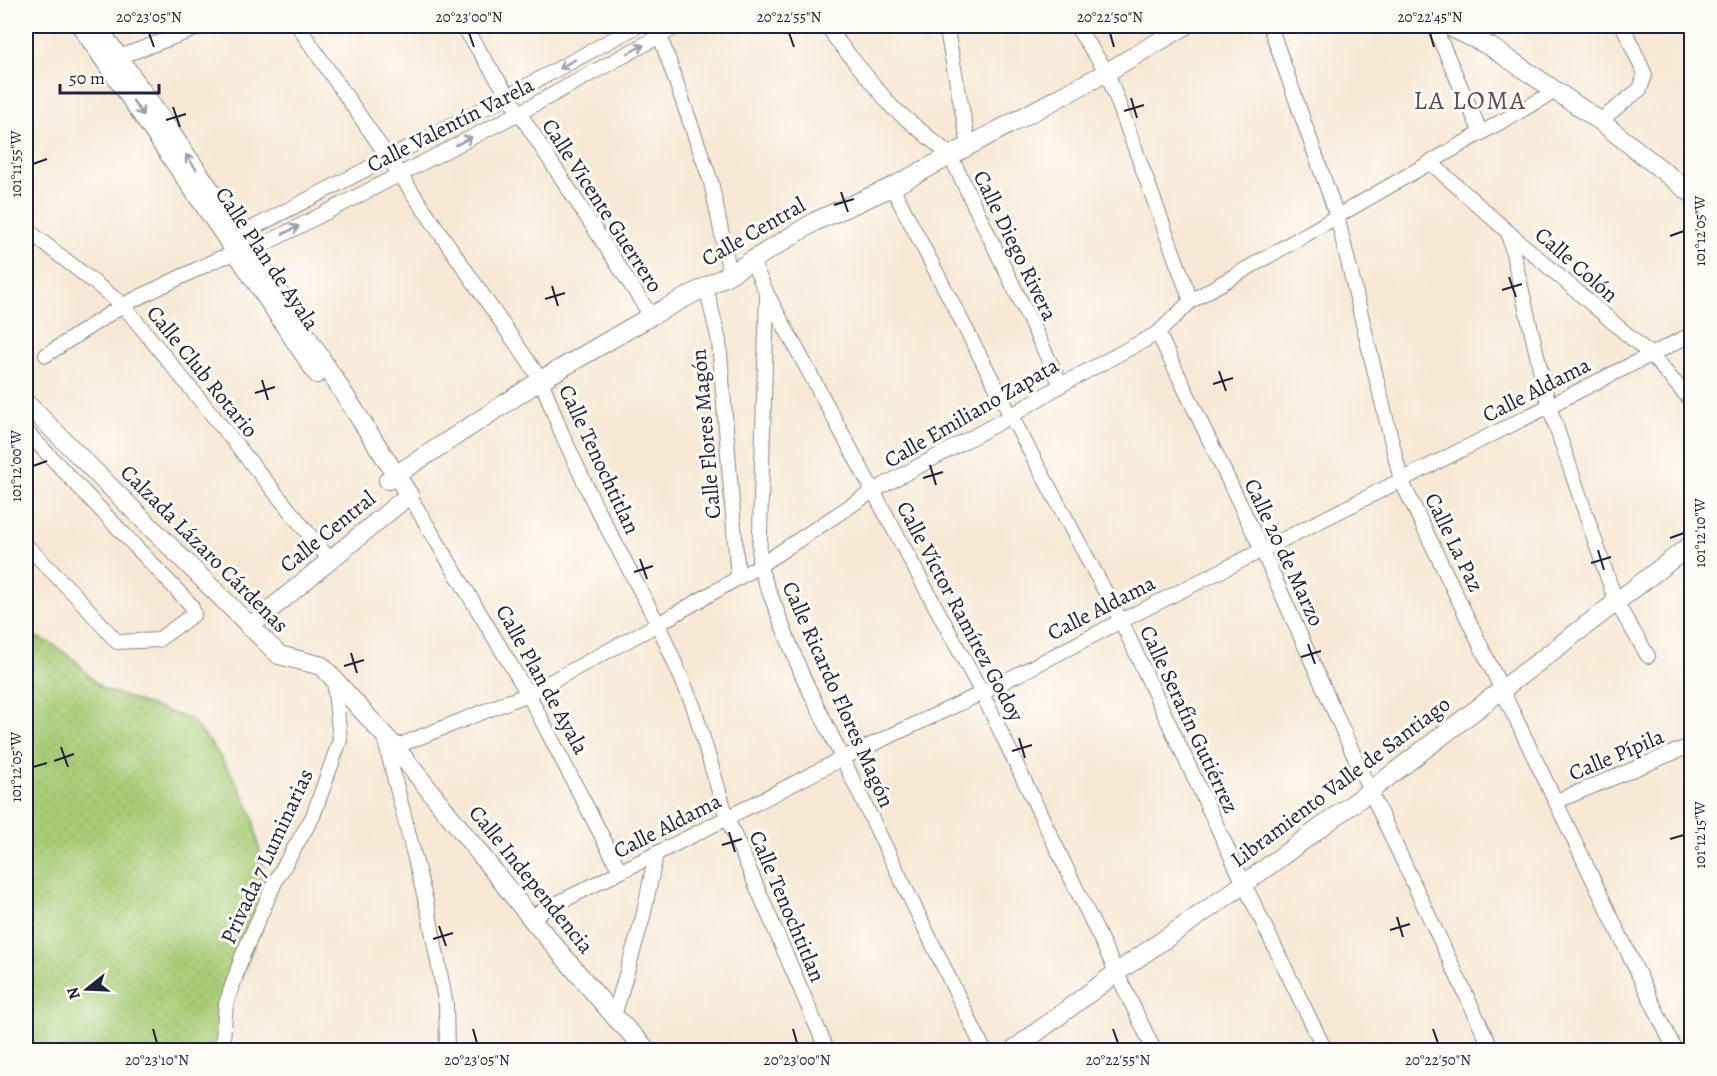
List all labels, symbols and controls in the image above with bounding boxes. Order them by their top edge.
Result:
text: 20°23'05"N [116,7,182,27]
text: 20°23'00"N [436,7,503,27]
text: 20°22'55"N [757,7,822,27]
text: 20°22'50"N [1077,7,1143,27]
text: 20°22'45"N [1397,7,1463,27]
one-way arrow [627,43,645,54]
scale bar [60,57,159,95]
one-way arrow [559,58,576,70]
text: 50 m [69,66,105,90]
street label: Calle Valentín Varela [362,70,540,180]
district label: LA LOMA [1413,83,1527,118]
one-way arrow [131,100,144,117]
street label: Calle Vicente Guerrero [535,113,670,298]
text: 101°11'55"W [6,130,26,198]
one-way arrow [455,135,473,146]
one-way arrow [185,154,197,171]
street label: Calle Diego Rivera [966,165,1065,326]
street label: Calle Plan de Ayala [208,181,327,337]
street label: Calle Central [696,190,811,274]
text: 101°12'05"W [1690,196,1710,266]
street label: Calle Colón [1528,220,1625,309]
one-way arrow [282,224,299,236]
street label: Calle Club Rotario [139,299,265,444]
street label: Calle Flores Magón [684,348,728,520]
street label: Calle Emiliano Zapata [879,350,1065,475]
street label: Calle Aldama [1477,350,1596,430]
street label: Calle Tenochtitlan [551,380,647,539]
text: 101°12'00"W [6,430,26,502]
street label: Calzada Lázaro Cárdenas [114,458,295,639]
street label: Calle 20 de Marzo [1237,474,1331,631]
street label: Calle Central [273,484,382,580]
street label: Calle La Paz [1417,488,1491,597]
street label: Calle Víctor Ramírez Godoy [889,496,1031,727]
text: 101°12'10"W [1690,498,1710,568]
street label: Calle Aldama [1042,568,1161,648]
street label: Calle Ricardo Flores Magón [775,577,902,812]
street label: Calle Plan de Ayala [489,599,596,760]
street label: Calle Serafín Gutiérrez [1132,620,1246,818]
street label: Libramiento Valle de Santiago [1225,689,1457,874]
street label: Calle Pípila [1564,721,1669,788]
text: 101°12'05"W [6,732,26,802]
street label: Privada 7 Luminarias [213,764,321,949]
street label: Calle Aldama [608,786,727,866]
street label: Calle Independencia [462,799,601,961]
text: 101°12'15"W [1690,801,1710,869]
street label: Calle Tenochtitlan [742,826,833,987]
north arrow [57,959,117,1019]
text: N [61,984,86,1002]
text: 20°23'10"N [125,1050,189,1070]
text: 20°23'05"N [444,1050,510,1070]
text: 20°23'00"N [764,1050,831,1070]
text: 20°22'55"N [1086,1050,1151,1070]
text: 20°22'50"N [1405,1050,1471,1070]

